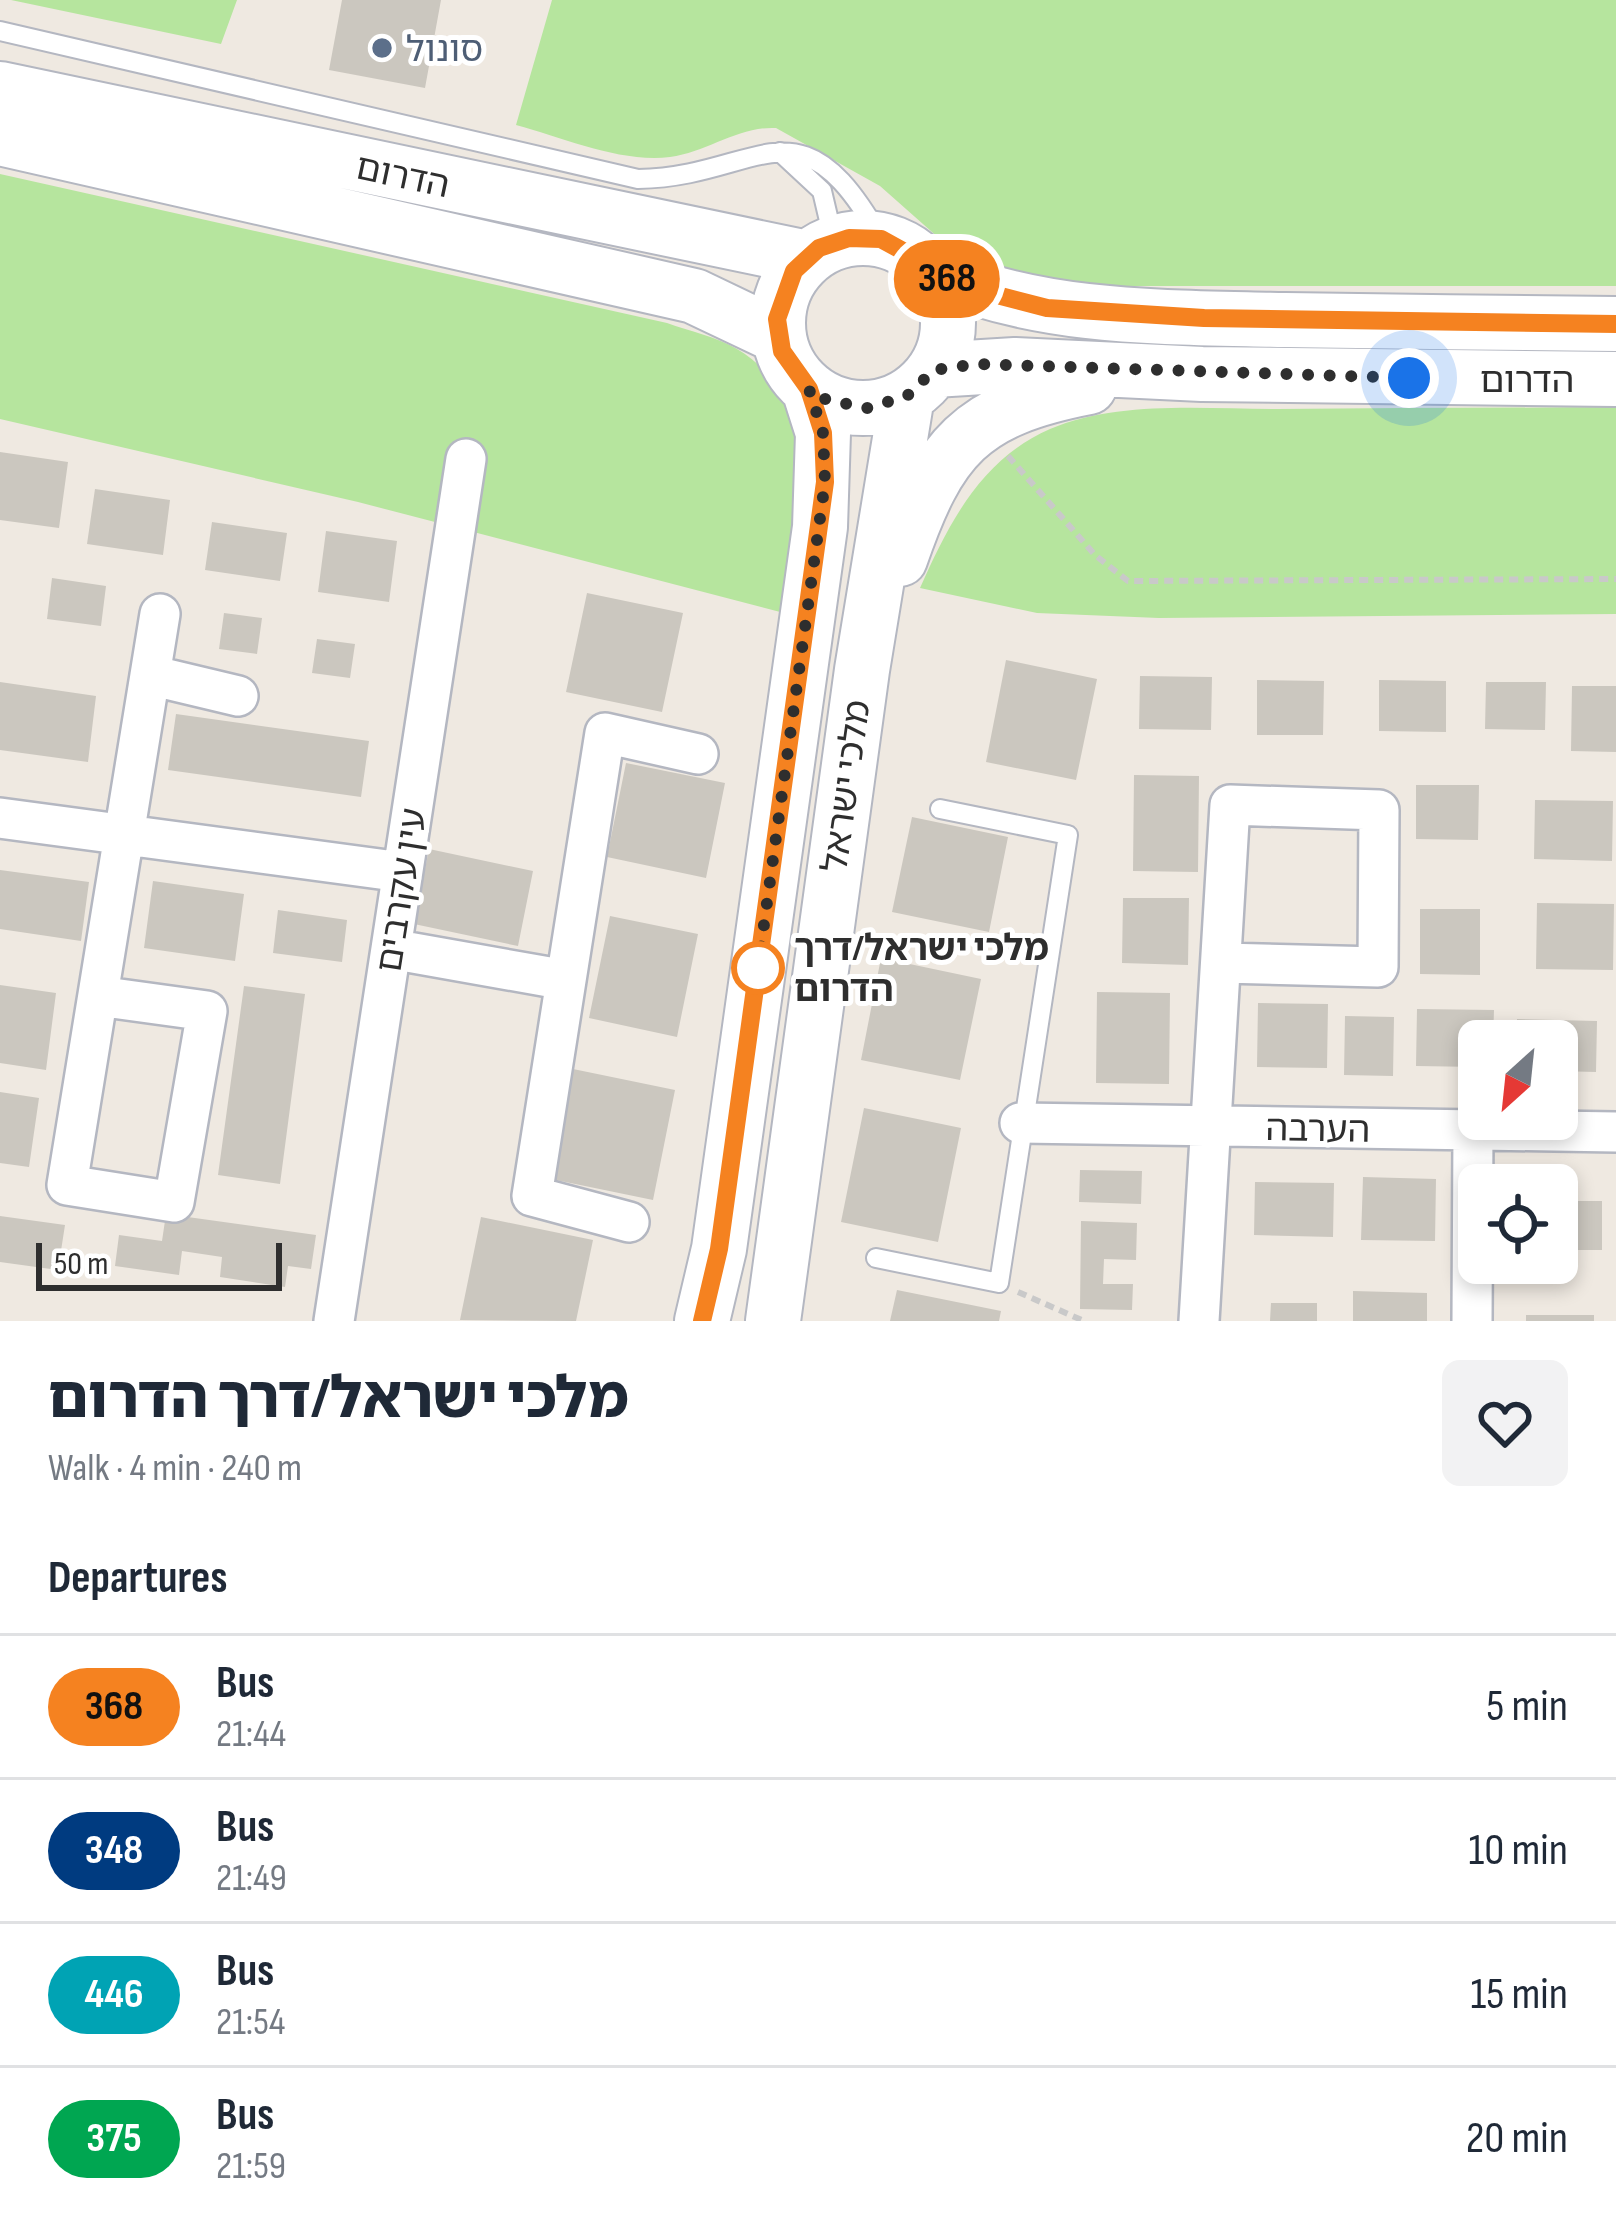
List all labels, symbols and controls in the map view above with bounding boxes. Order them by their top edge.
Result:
place label: סונול [406,29,483,72]
marker: סונול [369,35,395,61]
street label: הדרום [352,147,453,208]
line badge: 368 [878,240,1016,318]
text: 368 [918,253,976,304]
your location [1379,348,1439,408]
street label: הדרום [1480,360,1574,403]
street label: מלכי ישראל [814,698,881,875]
street label: עין עקרבים [368,805,437,976]
place label: מלכי ישראל/דרך הדרום [794,928,1049,1012]
marker: מלכי ישראל/דרך הדרום [733,943,783,993]
north arrow [1458,1020,1578,1140]
map controls [1458,1020,1578,1284]
street label: הערבה [1265,1108,1371,1153]
button: locate [1458,1164,1578,1284]
scale bar [36,1237,282,1290]
text: 50 m [54,1244,108,1284]
button: heart [1442,1360,1568,1486]
text: מלכי ישראל/דרך הדרום [48,1366,628,1434]
text: Walk · 4 min · 240 m [48,1445,302,1492]
text: Departures [48,1551,227,1606]
text: Bus [216,1656,274,1711]
text: 5 min [1486,1679,1568,1734]
text: 368 [85,1681,143,1732]
text: 21:44 [216,1711,286,1758]
text: Bus [216,1800,274,1855]
text: 10 min [1469,1823,1568,1878]
text: 348 [85,1825,143,1876]
text: 21:49 [216,1855,287,1902]
text: Bus [216,1944,274,1999]
text: 15 min [1471,1967,1568,2022]
text: 446 [84,1969,144,2020]
text: 21:54 [216,1999,285,2046]
text: Bus [216,2088,274,2143]
text: 20 min [1466,2111,1568,2166]
text: 375 [86,2113,142,2164]
text: 21:59 [216,2143,286,2190]

